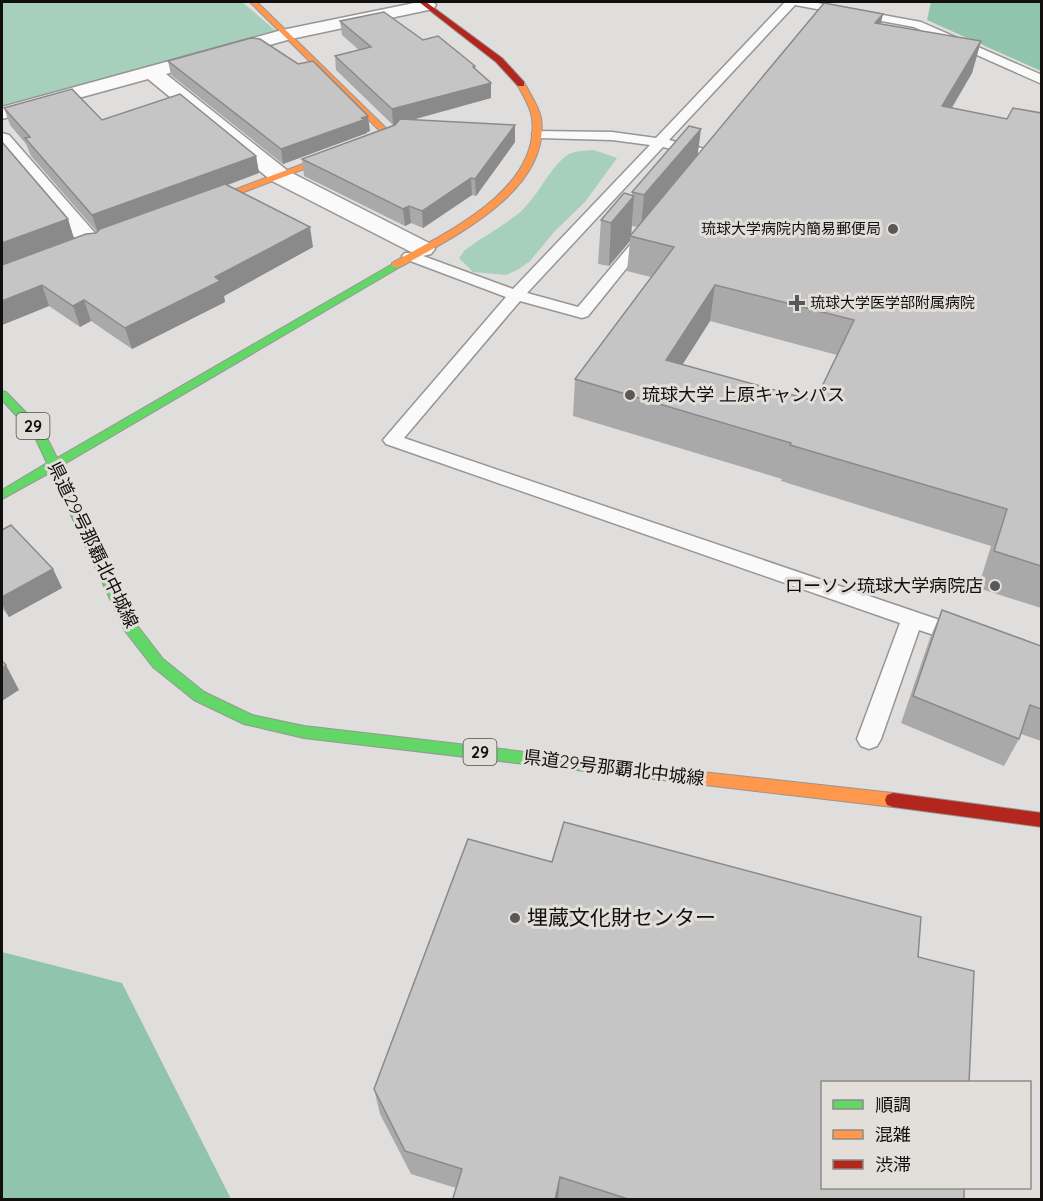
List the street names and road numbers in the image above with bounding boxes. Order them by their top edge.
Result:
road number: 29 [16,413,50,439]
street label: 県道29号那覇北中城線 [43,458,144,632]
road number: 29 [464,739,496,765]
street label: 県道29号那覇北中城線 [522,745,706,790]

